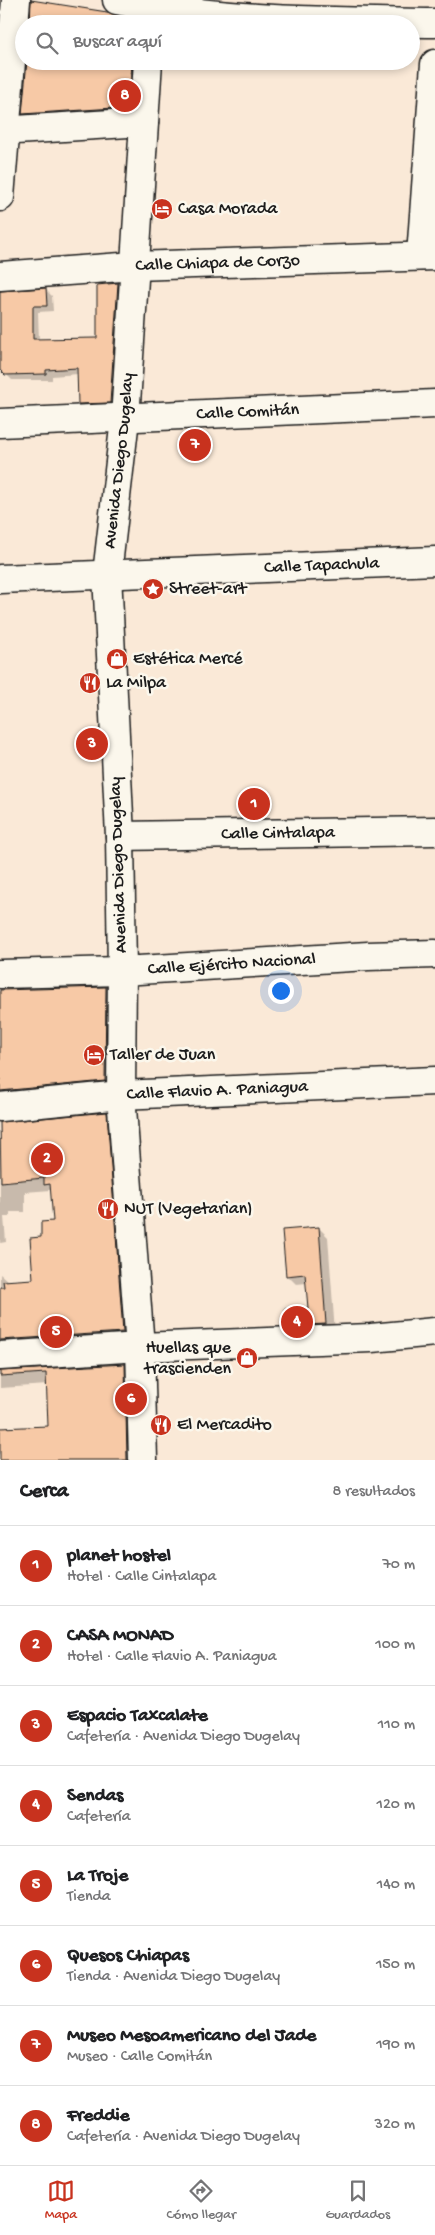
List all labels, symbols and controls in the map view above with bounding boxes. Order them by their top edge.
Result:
search box [15,15,420,70]
icon: search [33,29,61,57]
text: Buscar aquí [73,31,162,54]
pin: 8 [109,77,141,115]
hotel icon: Casa Morada [150,197,174,221]
place label: Casa Morada [178,199,278,220]
street label: Calle Chiapa de Corzo [135,250,300,276]
street label: Avenida Diego Dugelay [100,372,138,550]
street label: Calle Comitán [196,399,300,425]
pin: 7 [179,426,211,464]
street label: Calle Tapachula [264,553,381,579]
place icon: Street-art [141,577,165,601]
place label: Street-art [169,579,248,600]
shop icon: Estética Mercé [105,647,129,671]
place label: Estética Mercé [133,649,243,670]
restaurant icon: La Milpa [78,671,102,695]
place label: La Milpa [106,673,167,694]
pin: 3 [76,725,108,763]
street label: Avenida Diego Dugelay [105,776,133,954]
pin: 1 [238,785,270,823]
street label: Calle Cintalapa [221,822,336,845]
street label: Calle Ejército Nacional [147,949,316,980]
your location [268,978,294,1004]
hotel icon: Taller de Juan [82,1043,106,1067]
place label: Taller de Juan [109,1045,216,1066]
street label: Calle Flavio A. Paniagua [126,1076,309,1105]
pin: 2 [31,1140,63,1178]
restaurant icon: NUT (Vegetarian) [96,1197,120,1221]
place label: NUT (Vegetarian) [124,1199,253,1220]
pin: 4 [281,1303,313,1341]
pin: 5 [40,1313,72,1351]
place label: Huellas que trascienden [143,1338,232,1380]
shop icon: Huellas que trascienden [235,1346,259,1370]
pin: 6 [115,1380,147,1418]
restaurant icon: El Mercadito [149,1413,173,1437]
place label: El Mercadito [177,1415,272,1436]
text: Cerca [20,1480,68,1505]
text: 8 resultados [333,1483,415,1502]
text: planet hostel [67,1545,171,1568]
text: 1 [33,1556,39,1575]
text: 70 m [382,1556,415,1575]
text: Hotel · Calle Cintalapa [67,1568,216,1587]
text: CASA MONAD [67,1625,174,1648]
text: 2 [32,1636,40,1655]
text: 100 m [375,1636,415,1655]
text: Hotel · Calle Flavio A. Paniagua [67,1648,277,1667]
text: Espacio Taxcalate [67,1705,208,1728]
text: 3 [32,1716,40,1735]
text: 110 m [378,1716,415,1735]
text: Cafetería · Avenida Diego Dugelay [67,1728,300,1747]
text: Sendas [67,1785,123,1808]
text: 4 [32,1796,40,1815]
text: 120 m [376,1796,415,1815]
text: Cafetería [67,1808,131,1827]
text: La Troje [67,1865,128,1888]
text: 5 [32,1876,40,1895]
text: 140 m [377,1876,415,1895]
text: Tienda [67,1888,111,1907]
text: Quesos Chiapas [67,1945,189,1968]
text: 6 [32,1956,40,1975]
text: 150 m [376,1956,415,1975]
text: Tienda · Avenida Diego Dugelay [67,1968,280,1987]
text: Museo Mesoamericano del Jade [67,2025,316,2048]
text: 7 [32,2036,40,2055]
text: 190 m [376,2036,415,2055]
text: Museo · Calle Comitán [67,2048,212,2067]
text: Freddie [67,2105,129,2128]
text: 8 [32,2116,40,2135]
text: 320 m [375,2116,415,2135]
text: Cafetería · Avenida Diego Dugelay [67,2128,300,2147]
tab: Mapa [45,2177,77,2224]
tab: Cómo llegar [166,2177,236,2224]
tab: Guardados [325,2177,390,2224]

